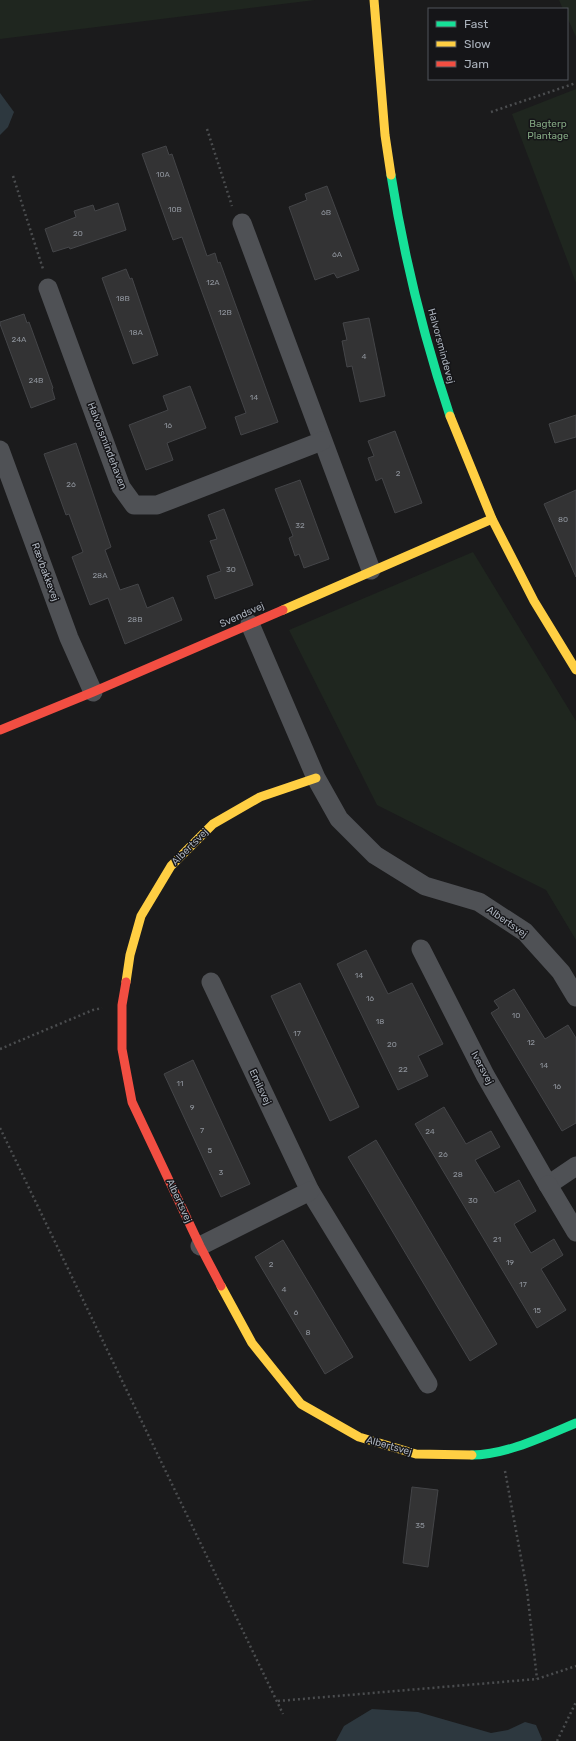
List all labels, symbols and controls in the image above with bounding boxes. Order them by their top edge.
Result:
legend [428,8,568,80]
text: Fast [464,17,488,31]
text: Slow [464,37,491,51]
text: Jam [464,57,489,71]
park label: Bagterp Plantage [527,118,569,142]
house number: 10A [156,170,171,179]
house number: 10B [168,205,182,214]
house number: 6B [321,208,331,217]
house number: 20 [73,229,83,238]
house number: 6A [332,250,343,259]
house number: 12A [206,278,220,287]
house number: 18B [116,294,130,303]
street label: Halvorsmindevej [425,307,457,385]
house number: 12B [218,308,232,317]
house number: 18A [129,328,144,337]
house number: 24A [12,335,27,344]
house number: 4 [362,352,367,361]
house number: 24B [29,376,43,385]
house number: 14 [250,393,258,402]
street label: Halvorsmindehaven [85,401,129,491]
house number: 16 [164,421,172,430]
house number: 2 [396,469,401,478]
house number: 26 [66,480,76,489]
house number: 80 [558,515,568,524]
house number: 32 [295,521,305,530]
street label: Rævbakkevej [29,541,61,603]
house number: 30 [226,565,236,574]
house number: 28A [92,571,108,580]
street label: Svendsvej [218,600,266,630]
house number: 28B [127,615,143,624]
street label: Albertsvej [169,826,211,868]
street label: Albertsvej [484,904,530,940]
house number: 14 [355,971,363,980]
house number: 16 [366,994,374,1003]
house number: 10 [512,1011,520,1020]
house number: 18 [376,1017,384,1026]
house number: 17 [293,1029,301,1038]
house number: 12 [527,1038,535,1047]
house number: 20 [387,1040,397,1049]
street label: Iversvej [468,1049,496,1087]
house number: 14 [540,1061,548,1070]
house number: 22 [398,1065,408,1074]
street label: Emilsvej [246,1067,274,1107]
house number: 11 [177,1079,183,1088]
house number: 16 [553,1082,561,1091]
house number: 9 [190,1103,195,1112]
house number: 7 [200,1126,204,1135]
house number: 24 [425,1127,435,1136]
house number: 5 [208,1146,213,1155]
house number: 26 [438,1150,448,1159]
house number: 3 [219,1168,224,1177]
house number: 28 [453,1170,463,1179]
street label: Albertsvej [164,1177,194,1225]
house number: 30 [468,1196,478,1205]
house number: 21 [493,1235,501,1244]
house number: 19 [506,1258,514,1267]
house number: 2 [269,1260,274,1269]
house number: 17 [519,1280,527,1289]
house number: 4 [282,1285,287,1294]
house number: 15 [533,1306,541,1315]
house number: 6 [294,1308,299,1317]
house number: 8 [305,1328,311,1337]
street label: Albertsvej [365,1434,413,1458]
house number: 35 [415,1521,425,1530]

